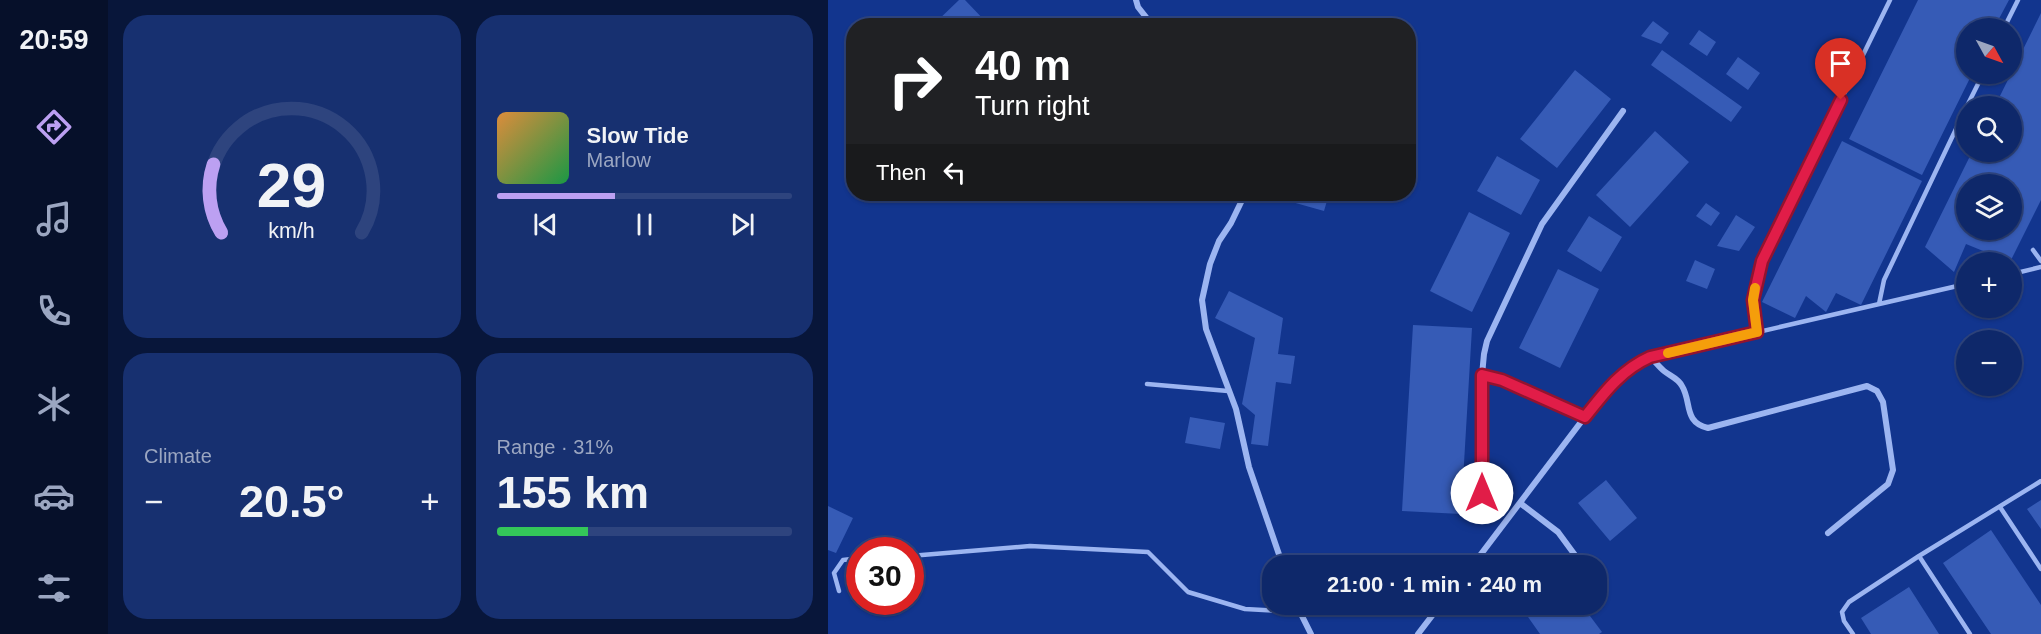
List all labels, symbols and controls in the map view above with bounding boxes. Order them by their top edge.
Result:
north arrow [1956,18,2022,84]
map controls [1956,18,2022,396]
text: 20:59 [19,25,89,55]
pin [1815,38,1866,100]
icon: right [876,42,954,120]
text: 40 m [975,42,1071,89]
icon: arrive [1824,47,1857,80]
text: Turn right [975,91,1090,121]
button: search [1956,96,2022,162]
icon: directions [33,106,75,148]
text: Slow Tide [587,123,689,148]
text: Marlow [587,149,651,171]
text: 29 [257,152,326,221]
icon: left [938,156,971,189]
text: Then [876,160,926,185]
button: layers [1956,174,2022,240]
icon: music [33,198,75,240]
icon: previous [529,208,562,241]
icon: pause [628,208,661,241]
icon: next [726,208,759,241]
text: km/h [269,220,315,244]
button: + [1956,252,2022,318]
icon: phone [33,290,75,332]
button: − [1956,330,2022,396]
icon: climate [33,383,75,425]
text: Range · 31% [497,436,613,458]
text: Climate [144,445,212,467]
position arrow [1450,461,1514,525]
text: 155 km [497,467,649,518]
icon: car [33,475,75,517]
text: 20.5° [239,476,345,527]
text: − [144,483,163,520]
text: + [420,483,440,520]
speed limit sign: 30 [846,537,924,615]
icon: filters [33,567,75,609]
text: 21:00 · 1 min · 240 m [1327,572,1542,597]

